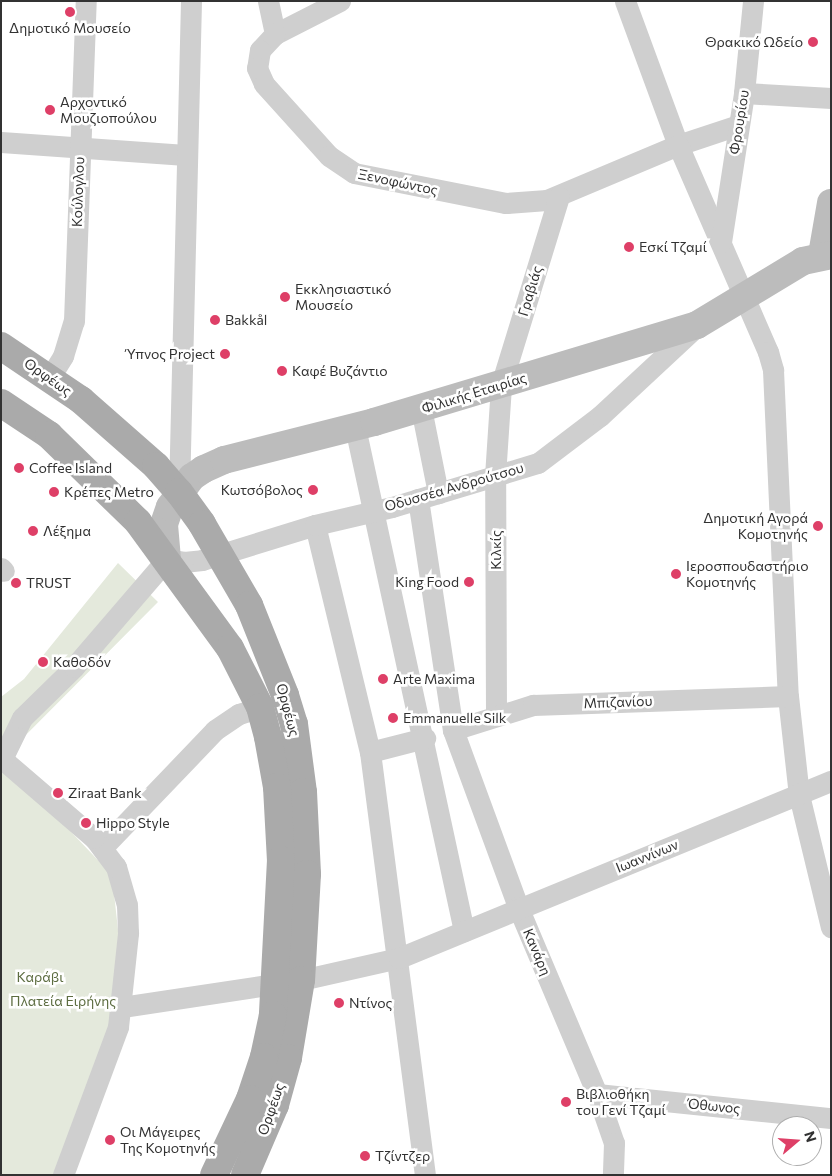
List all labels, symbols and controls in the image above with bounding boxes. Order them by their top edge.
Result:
marker: Δημοτικό Μουσείο [64,6,76,18]
place label: Δημοτικό Μουσείο [9,20,131,36]
place label: Θρακικό Ωδείο [705,34,803,50]
marker: Θρακικό Ωδείο [807,36,819,48]
street label: Φρουρίου [726,89,752,155]
place label: Αρχοντικό Μουζιοπούλου [60,94,157,126]
marker: Αρχοντικό Μουζιοπούλου [44,104,56,116]
street label: Κούλογλου [68,157,88,227]
street label: Ξενοφώντος [357,165,439,199]
place label: Εσκί Τζαμί [639,239,707,255]
marker: Εσκί Τζαμί [623,241,635,253]
street label: Γραβιάς [514,264,546,318]
place label: Εκκλησιαστικό Μουσείο [295,281,391,314]
marker: Εκκλησιαστικό Μουσείο [279,291,291,303]
place label: Bakkål [225,312,267,328]
marker: Bakkål [209,314,221,326]
place label: Ύπνος Project [126,346,215,362]
marker: Ύπνος Project [219,348,231,360]
street label: Ορφέως [21,355,75,399]
place label: Καφέ Βυζάντιο [292,363,388,379]
marker: Καφέ Βυζάντιο [276,365,288,377]
street label: Φιλικής Εταιρίας [420,369,528,417]
street label: Οδυσσέα Ανδρούτσου [383,459,525,515]
place label: Coffee Island [29,460,112,476]
marker: Coffee Island [13,462,25,474]
place label: Κωτσόβολος [221,482,303,498]
place label: Κρέπες Metro [64,484,154,500]
marker: Κωτσόβολος [307,484,319,496]
marker: Κρέπες Metro [48,486,60,498]
place label: Δημοτική Αγορά Κομοτηνής [703,510,808,542]
marker: Δημοτική Αγορά Κομοτηνής [812,520,824,532]
place label: Λέξημα [43,523,91,539]
marker: Λέξημα [27,525,39,537]
street label: Κιλκίς [488,530,504,570]
place label: Ιεροσπουδαστήριο Κομοτηνής [686,558,808,590]
marker: Ιεροσπουδαστήριο Κομοτηνής [670,568,682,580]
place label: King Food [395,574,459,590]
place label: TRUST [26,575,71,591]
marker: King Food [463,576,475,588]
marker: TRUST [10,577,22,589]
place label: Καθοδόν [53,654,111,670]
marker: Καθοδόν [37,656,49,668]
place label: Arte Maxima [393,671,475,687]
marker: Arte Maxima [377,673,389,685]
street label: Ορφέως [273,682,303,738]
street label: Μπιζανίου [583,692,653,712]
place label: Emmanuelle Silk [403,710,506,726]
marker: Emmanuelle Silk [387,712,399,724]
place label: Ziraat Bank [68,785,141,801]
marker: Ziraat Bank [52,787,64,799]
place label: Hippo Style [96,815,170,831]
marker: Hippo Style [80,817,92,829]
street label: Ιωαννίνων [613,836,681,876]
street label: Κανάρη [520,926,554,978]
park label: Καράβι [17,969,63,985]
park label: Πλατεία Ειρήνης [10,993,116,1009]
place label: Ντίνος [349,995,392,1011]
marker: Ντίνος [333,997,345,1009]
street label: Ορφέως [254,1081,288,1137]
place label: Βιβλιοθήκη του Γενί Τζαμί [576,1086,666,1118]
street label: Όθωνος [687,1095,741,1117]
marker: Βιβλιοθήκη του Γενί Τζαμί [560,1096,572,1108]
north arrow [772,1116,822,1166]
place label: Οι Μάγειρες Της Κομοτηνής [120,1124,216,1156]
text: N [801,1129,820,1144]
marker: Οι Μάγειρες Της Κομοτηνής [104,1134,116,1146]
place label: Τζίντζερ [375,1148,430,1164]
marker: Τζίντζερ [359,1150,371,1162]

